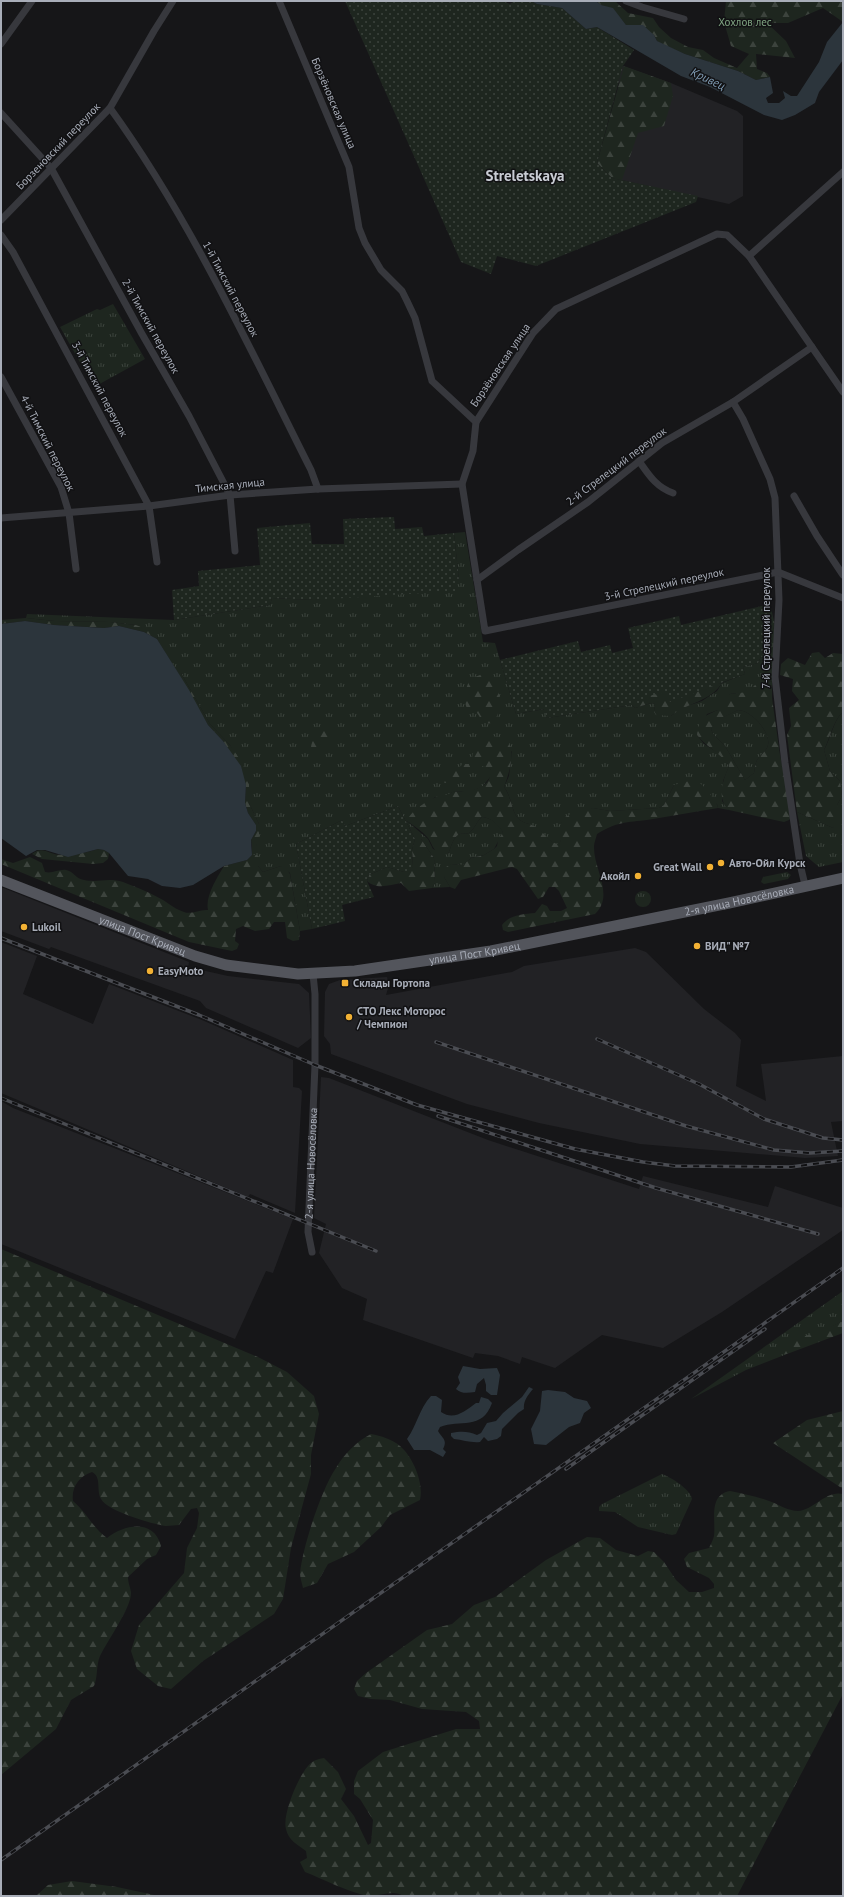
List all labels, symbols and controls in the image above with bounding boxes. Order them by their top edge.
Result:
park label: Хохлов лес [718,15,772,29]
street label: Борзёновская улица [309,55,359,151]
water label: Кривец [689,64,728,93]
street label: Борзеновский переулок [13,99,104,192]
district label: Streletskaya [485,166,565,185]
street label: 1-й Тимский переулок [200,239,262,340]
street label: 2-й Тимский переулок [119,276,183,376]
street label: Борзёновская улица [467,321,533,409]
street label: 3-й Тимский переулок [69,339,131,440]
street label: 4-й Тимский переулок [18,393,79,494]
street label: 2-й Стрелецкий переулок [563,423,670,508]
street label: Тимская улица [195,474,265,496]
street label: 3-й Стрелецкий переулок [603,564,726,604]
street label: 7-й Стрелецкий переулок [759,567,773,689]
place label: Авто-Ойл Курск [729,856,806,870]
marker: Авто-Ойл Курск [716,858,726,868]
place label: Great Wall [653,860,703,874]
marker: Great Wall [705,862,715,872]
place label: Акойл [601,869,630,883]
marker: Акойл [633,871,643,881]
street label: 2-я улица Новосёловка [683,882,795,919]
street label: улица Пост Кривец [97,912,188,959]
place label: Lukoil [32,920,62,934]
marker: Lukoil [19,922,29,932]
street label: улица Пост Кривец [428,938,521,967]
place label: ВИД" №7 [705,939,750,953]
marker: ВИД" №7 [692,941,702,951]
place label: EasyMoto [158,964,204,978]
marker: EasyMoto [145,966,155,976]
place label: Склады Гортопа [353,976,430,990]
marker: Склады Гортопа [340,978,350,988]
place label: СТО Лекс Моторос / Чемпион [356,1004,446,1031]
marker: СТО Лекс Моторос / Чемпион [344,1012,354,1022]
street label: 2-я улица Новосёловка [302,1107,320,1220]

